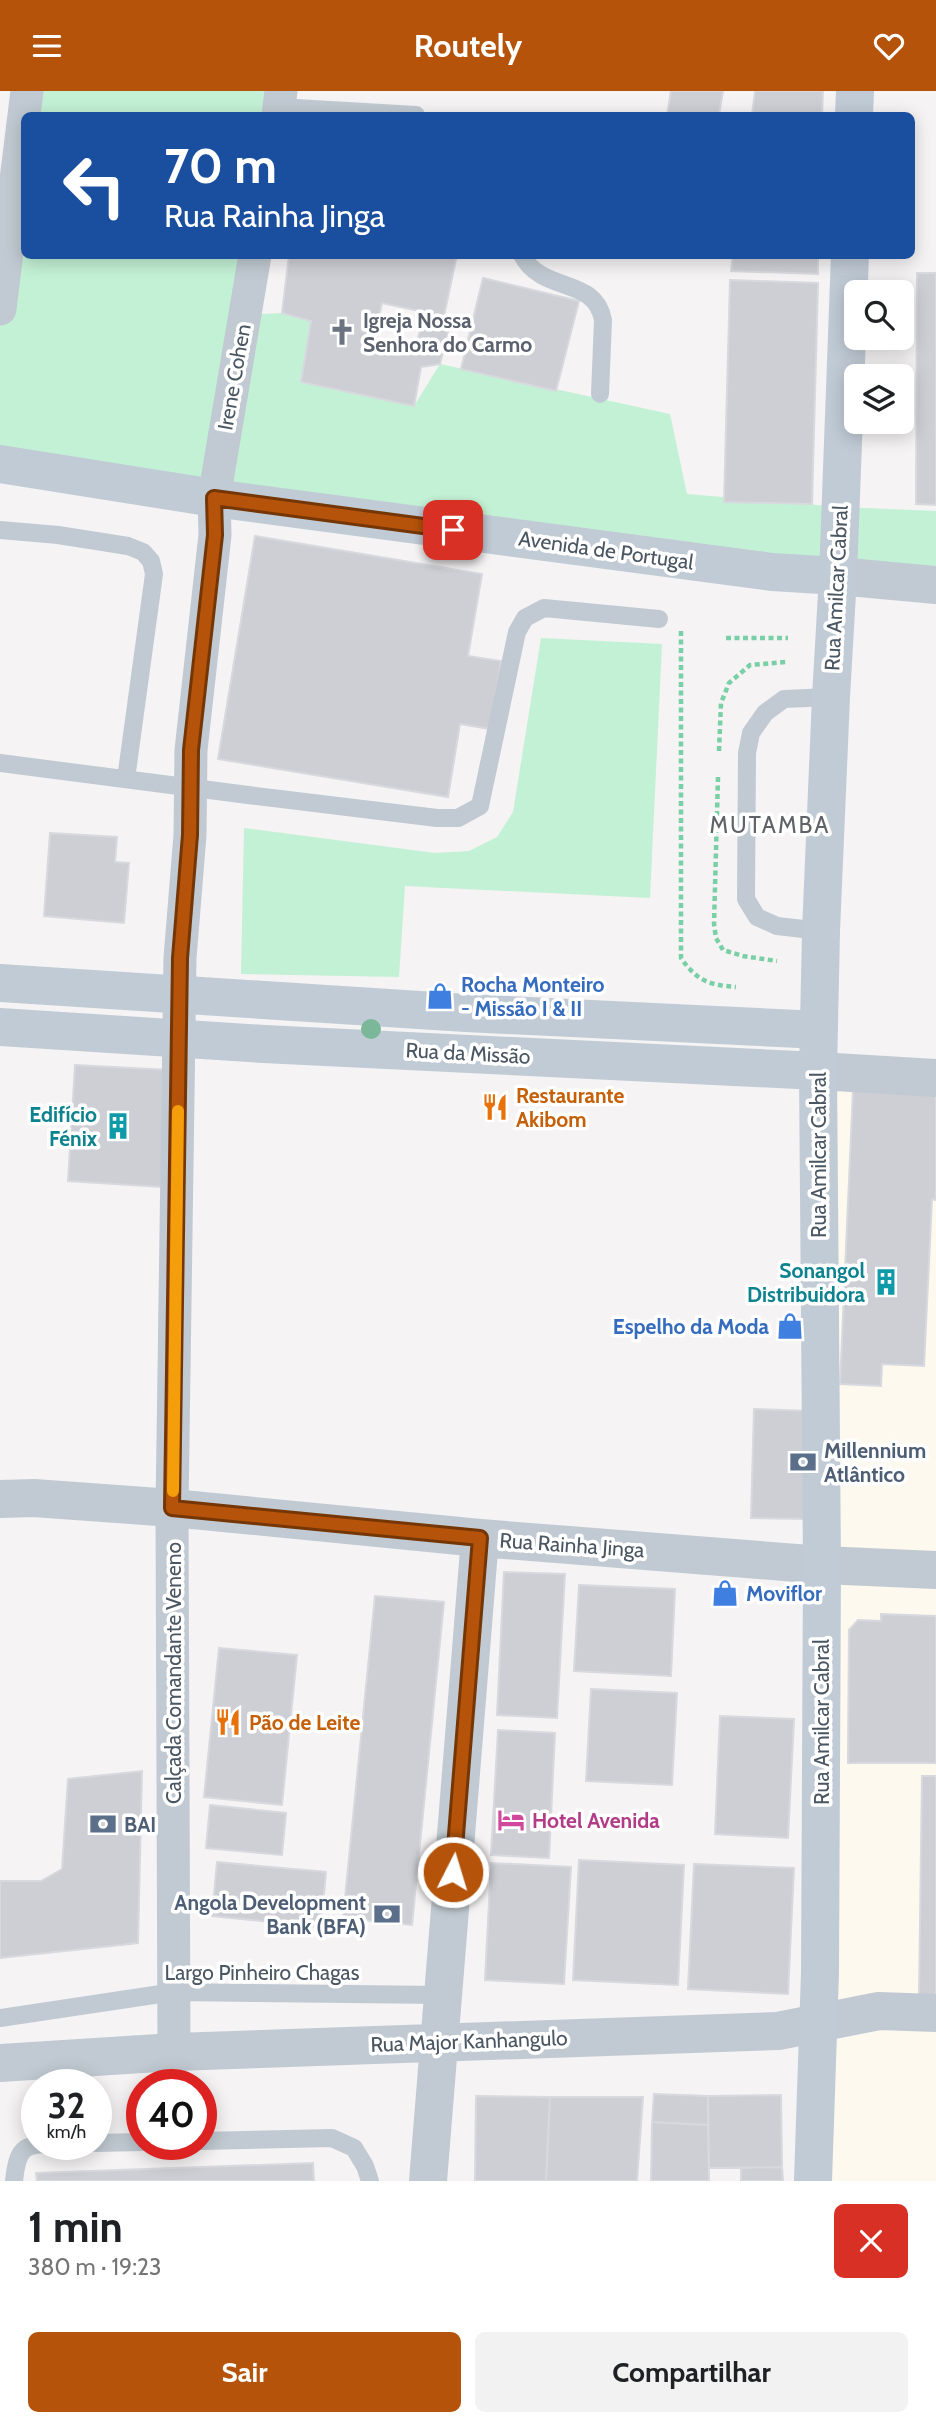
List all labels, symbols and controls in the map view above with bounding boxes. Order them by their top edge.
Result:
text: Routely [414,26,522,65]
icon: menu [28,27,66,65]
icon: heart [870,27,908,65]
text: 70 m [164,136,277,195]
icon: left [49,140,140,231]
text: Rua Rainha Jinga [164,196,385,235]
map controls [844,280,914,434]
button: search [844,280,914,350]
place label: Igreja Nossa Senhora do Carmo [363,308,532,357]
church icon: Igreja Nossa Senhora do Carmo [327,317,357,347]
street label: Irene Cohen [212,322,256,432]
button: layers [844,364,914,434]
pin [423,500,483,560]
street label: Rua Amilcar Cabral [819,504,853,672]
icon: arrive [434,511,472,549]
street label: Avenida de Portugal [517,525,695,575]
district label: MUTAMBA [710,811,830,839]
place label: Rocha Monteiro - Missão I & II [461,972,605,1021]
shop icon: Rocha Monteiro - Missão I & II [425,981,455,1011]
street label: Rua da Missão [405,1037,531,1069]
street label: Rua Amilcar Cabral [806,1072,831,1238]
place label: Restaurante Akibom [516,1083,625,1132]
restaurant icon: Restaurante Akibom [480,1092,510,1122]
place label: Edifício Fénix [29,1102,98,1151]
building icon: Edifício Fénix [103,1111,133,1141]
place label: Sonangol Distribuidora [747,1258,866,1307]
building icon: Sonangol Distribuidora [871,1267,901,1297]
shop icon: Espelho da Moda [775,1311,805,1341]
place label: Espelho da Moda [613,1314,770,1339]
place label: Millennium Atlântico [824,1438,926,1487]
bank icon: Millennium Atlântico [788,1447,818,1477]
street label: Rua Rainha Jinga [499,1527,645,1563]
street label: Calçada Comandante Veneno [161,1542,186,1804]
shop icon: Moviflor [710,1578,740,1608]
place label: Moviflor [746,1581,822,1606]
street label: Rua Amilcar Cabral [809,1639,834,1805]
restaurant icon: Pão de Leite [213,1707,243,1737]
place label: Pão de Leite [249,1710,360,1735]
hotel icon: Hotel Avenida [496,1805,526,1835]
place label: Hotel Avenida [532,1808,660,1833]
bank icon: BAI [88,1809,118,1839]
place label: BAI [124,1812,156,1837]
position arrow [416,1835,490,1909]
place label: Angola Development Bank (BFA) [174,1890,366,1939]
bank icon: Angola Development Bank (BFA) [372,1899,402,1929]
street label: Largo Pinheiro Chagas [165,1960,360,1985]
street label: Rua Major Kanhangulo [370,2025,568,2058]
speed limit sign: 40 [126,2069,217,2160]
text: 32 [48,2084,85,2127]
text: km/h [47,2121,86,2143]
text: 1 min [28,2201,123,2253]
button: close [834,2204,908,2278]
text: 380 m · 19:23 [28,2253,161,2281]
button: Sair [28,2332,461,2412]
button: Compartilhar [475,2332,908,2412]

